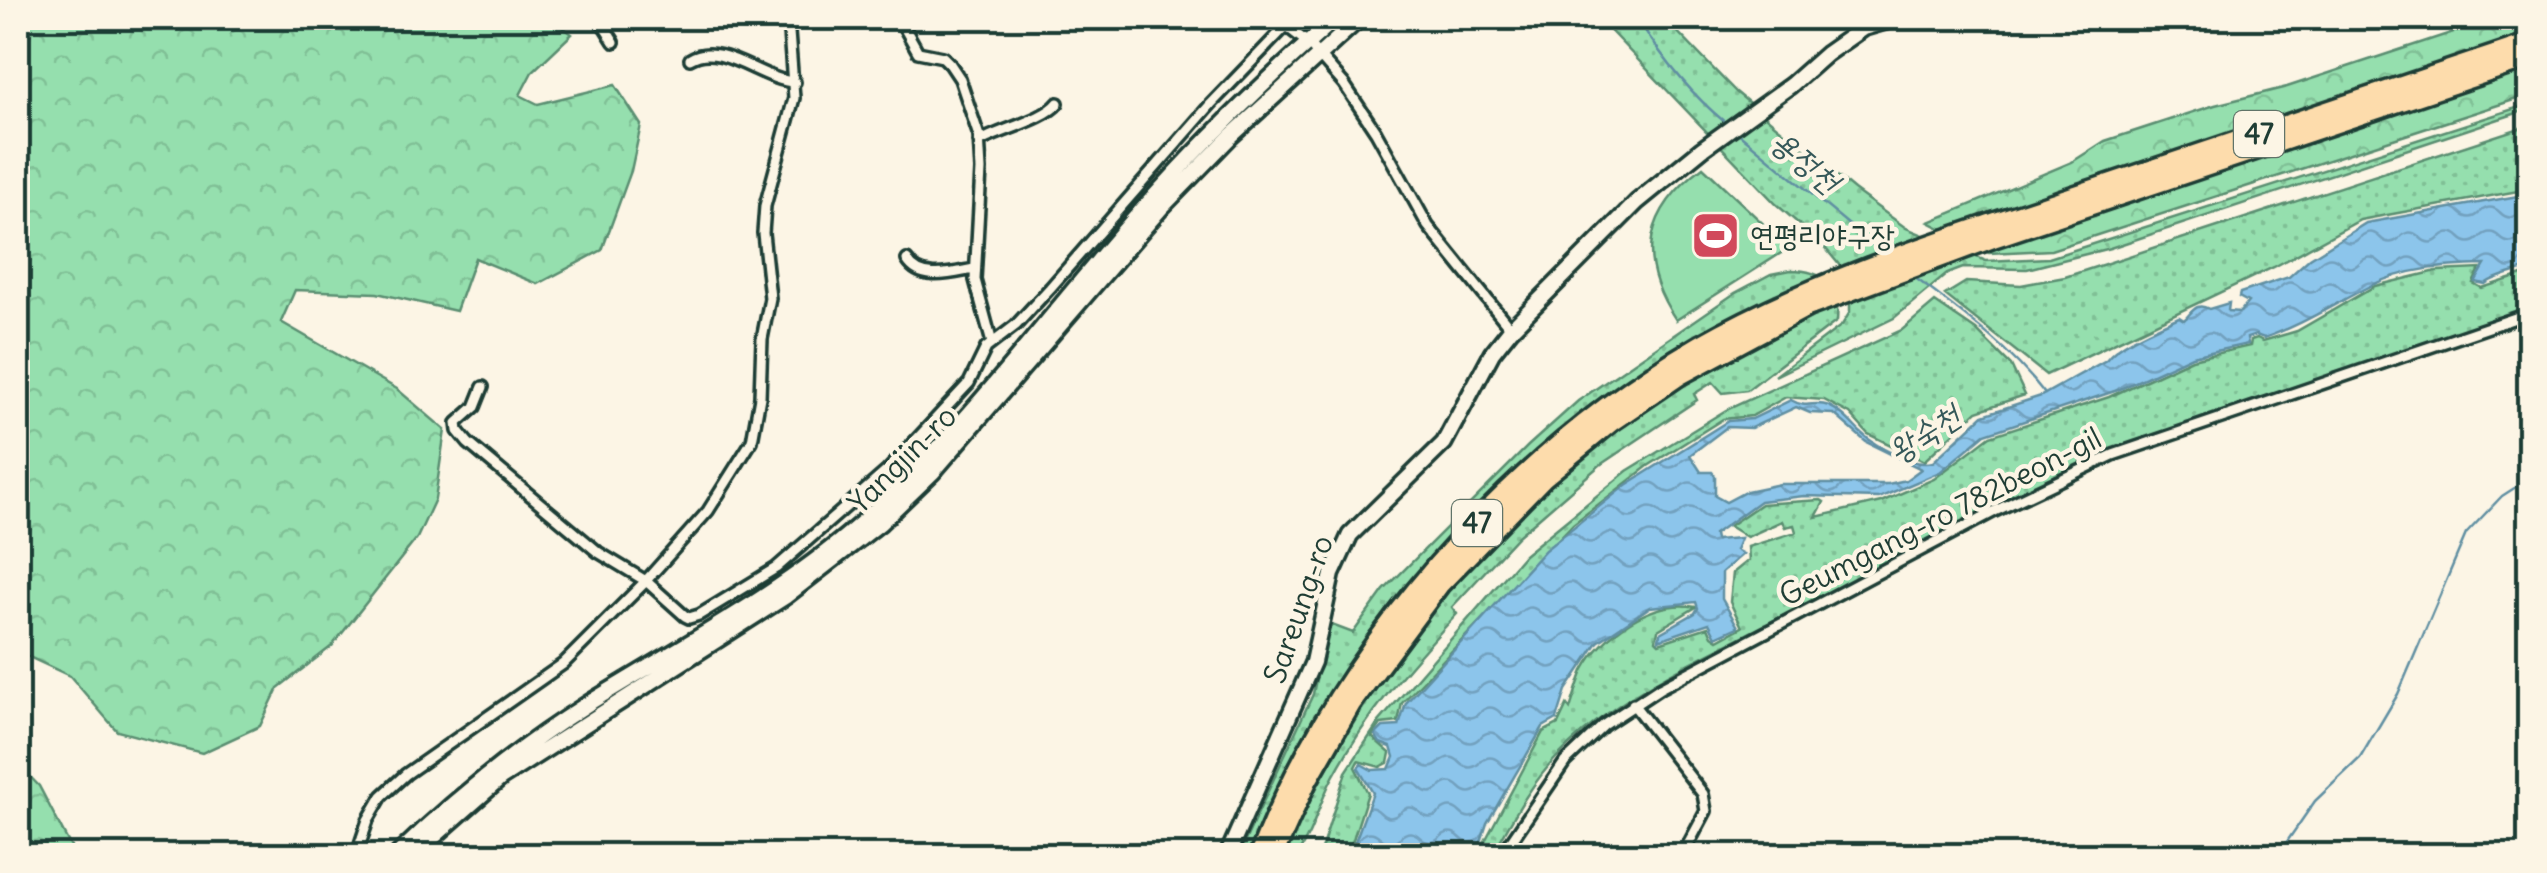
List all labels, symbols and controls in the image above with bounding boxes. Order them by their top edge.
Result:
road number: 47 [2234,111,2284,157]
water label: 용정천 [1763,120,1851,204]
sports icon: 연평리야구장 [1689,209,1741,261]
place label: 연평리야구장 [1750,216,1895,254]
water label: 왕숙천 [1880,393,1970,471]
street label: Yangjin-ro [840,397,964,521]
street label: Geumgang-ro 782beon-gil [1773,418,2107,614]
road number: 47 [1452,500,1502,546]
street label: Sareung-ro [1255,530,1341,688]

